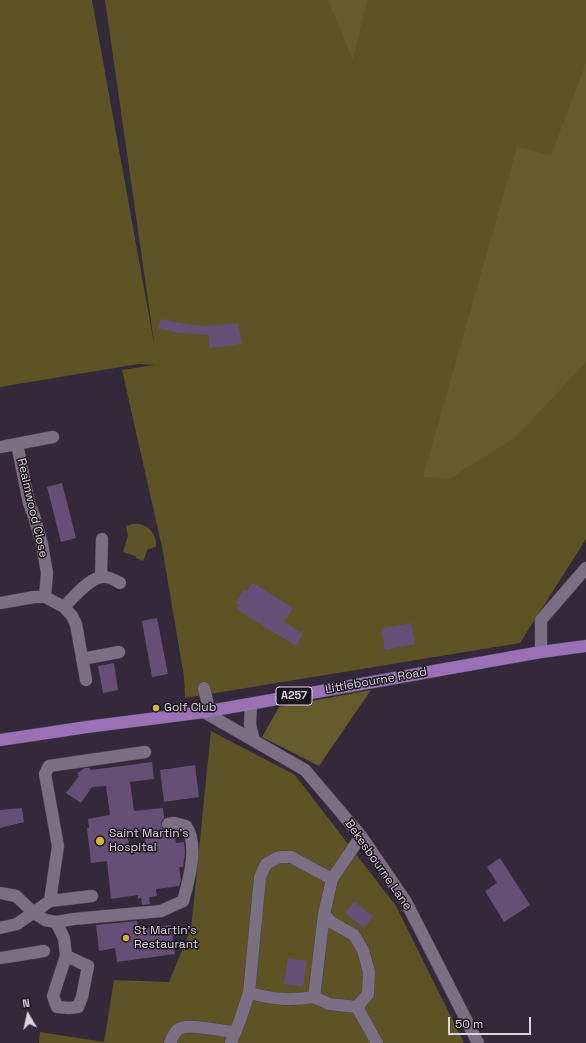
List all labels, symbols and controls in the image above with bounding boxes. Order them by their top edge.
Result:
street label: Realmwood Close [14,457,50,559]
street label: Littlebourne Road [324,665,428,697]
road number: A257 [276,687,312,705]
place label: Golf Club [164,701,216,715]
marker: Golf Club [151,703,161,713]
street label: Bekesbourne Lane [341,817,415,913]
place label: Saint Martin's Hospital [109,827,189,855]
marker: Saint Martin's Hospital [94,835,106,847]
place label: St Martin's Restaurant [134,924,198,952]
marker: St Martin's Restaurant [121,933,131,943]
north arrow [8,995,48,1035]
text: N [21,996,31,1011]
scale bar [450,1009,533,1035]
text: 50 m [455,1016,483,1032]

